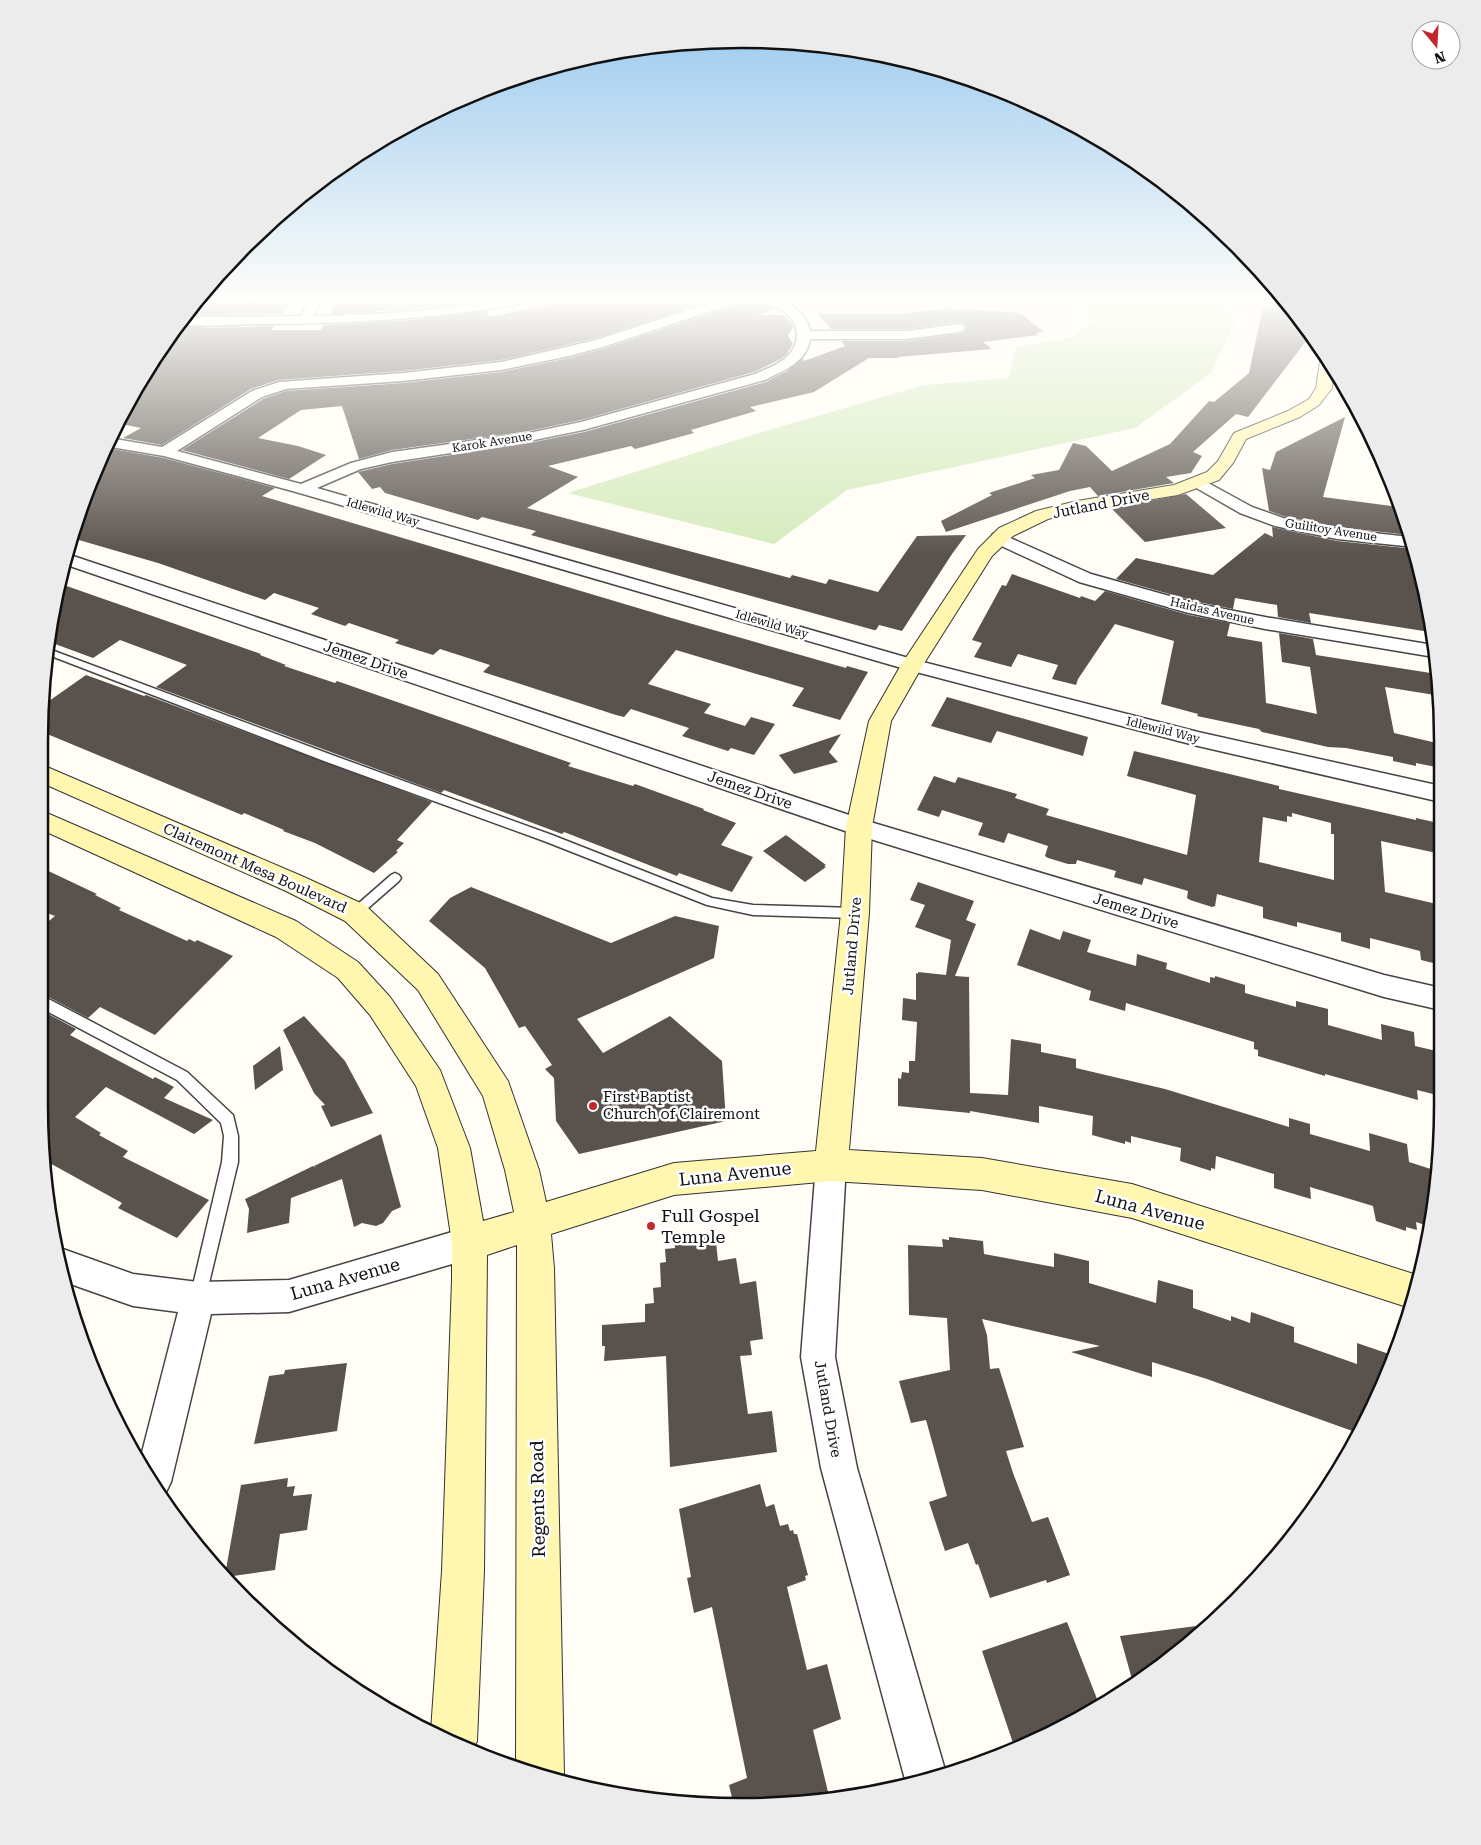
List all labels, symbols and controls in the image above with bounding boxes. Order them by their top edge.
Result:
north arrow [1411,20,1461,70]
text: N [1432,48,1448,67]
street label: Karok Avenue [451,429,533,455]
street label: Jutland Drive [1051,486,1151,522]
street label: Idlewild Way [345,495,422,529]
street label: Guilitoy Avenue [1284,516,1378,544]
street label: Haidas Avenue [1168,594,1256,628]
street label: Idlewild Way [734,607,811,641]
street label: Jemez Drive [321,637,411,683]
street label: Idlewild Way [1125,714,1202,746]
street label: Jemez Drive [705,767,795,813]
street label: Clairemont Mesa Boulevard [160,819,350,917]
street label: Jemez Drive [1091,889,1181,933]
street label: Jutland Drive [839,896,865,996]
place label: First Baptist Church of Clairemont [603,1088,760,1123]
marker: First Baptist Church of Clairemont [587,1100,599,1112]
street label: Luna Avenue [678,1157,792,1190]
street label: Luna Avenue [1093,1185,1207,1234]
place label: Full Gospel Temple [661,1205,760,1247]
marker: Full Gospel Temple [645,1220,657,1232]
street label: Luna Avenue [288,1253,402,1304]
street label: Jutland Drive [811,1359,845,1459]
street label: Regents Road [526,1440,549,1558]

